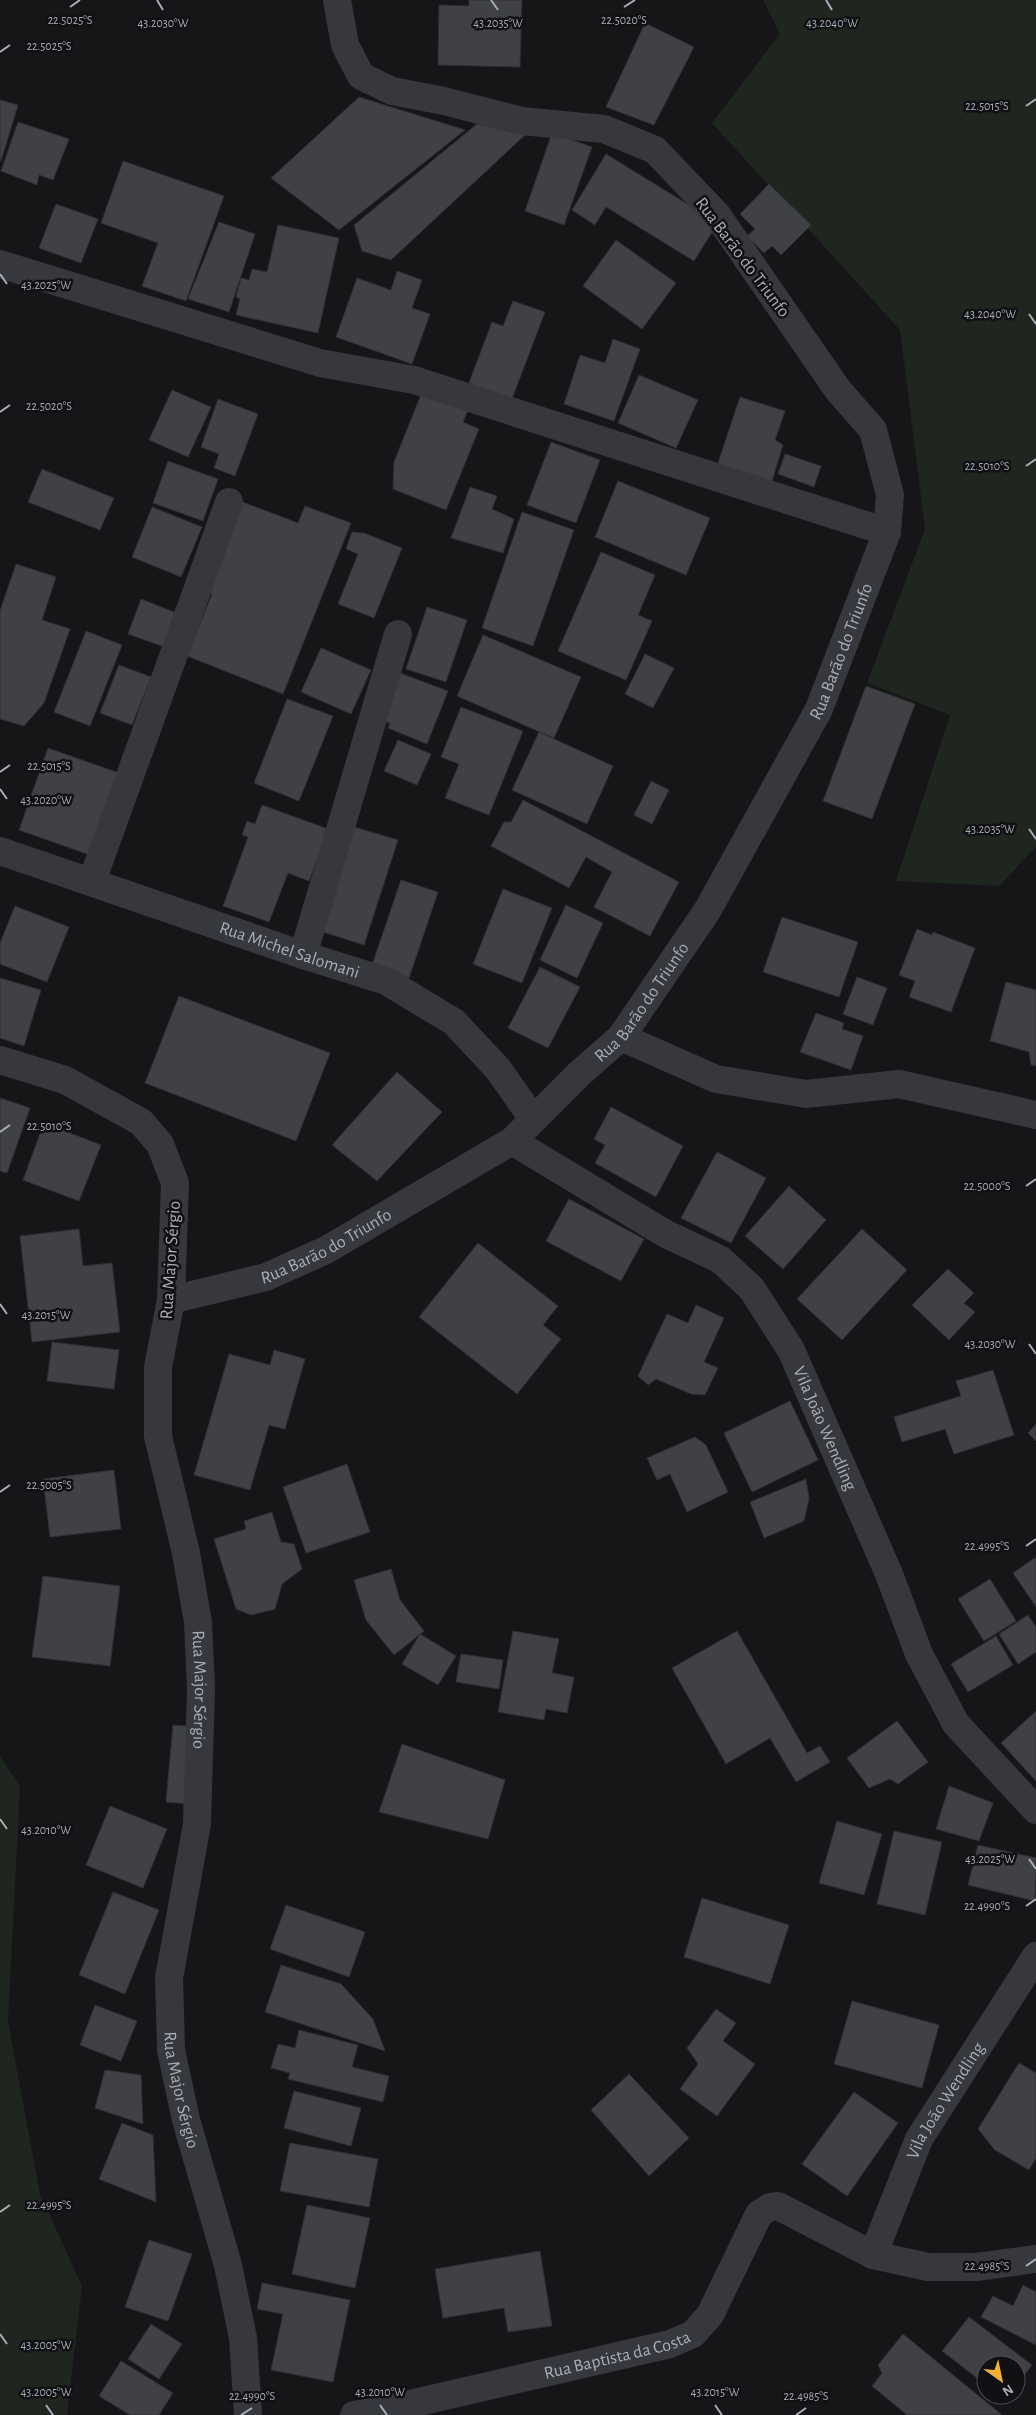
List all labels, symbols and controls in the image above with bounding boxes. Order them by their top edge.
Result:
text: 22.5025°S [48,14,93,26]
text: 22.5020°S [601,14,647,26]
text: 43.2030°W [138,17,189,29]
text: 43.2035°W [473,17,523,29]
text: 43.2040°W [806,17,858,29]
text: 22.5025°S [27,40,72,52]
text: 22.5015°S [965,100,1009,112]
street label: Rua Barão do Triunfo [691,194,793,321]
text: 43.2025°W [21,279,71,291]
text: 43.2040°W [964,308,1016,320]
text: 22.5020°S [26,400,72,412]
text: 22.5010°S [965,460,1010,472]
street label: Rua Barão do Triunfo [807,581,876,723]
text: 22.5015°S [27,760,71,772]
text: 43.2020°W [20,794,72,806]
text: 43.2035°W [965,823,1015,835]
street label: Rua Michel Salomani [217,919,362,982]
street label: Rua Barão do Triunfo [591,939,693,1066]
text: 22.5010°S [27,1120,72,1132]
text: 22.5000°S [964,1180,1011,1192]
street label: Rua Major Sérgio [158,1200,184,1320]
street label: Rua Barão do Triunfo [259,1206,395,1288]
text: 43.2015°W [22,1309,71,1321]
text: 43.2030°W [965,1338,1016,1350]
street label: Vila João Wendling [789,1364,859,1494]
text: 22.5005°S [26,1479,72,1491]
text: 22.4995°S [965,1540,1010,1552]
street label: Rua Major Sérgio [188,1630,209,1749]
text: 43.2010°W [21,1824,71,1836]
text: 43.2025°W [965,1853,1015,1865]
text: 22.4990°S [964,1900,1010,1912]
street label: Rua Major Sérgio [160,2031,202,2151]
street label: Vila João Wendling [904,2039,988,2162]
text: 22.4995°S [27,2199,72,2211]
text: 22.4985°S [965,2260,1010,2272]
street label: Rua Baptista da Costa [542,2328,694,2383]
text: 43.2005°W [20,2339,72,2351]
north arrow [976,2355,1026,2405]
text: N [1000,2382,1015,2399]
text: 43.2005°W [20,2386,72,2398]
text: 43.2010°W [355,2386,405,2398]
text: 43.2015°W [691,2386,740,2398]
text: 22.4990°S [229,2390,275,2402]
text: 22.4985°S [784,2390,829,2402]

